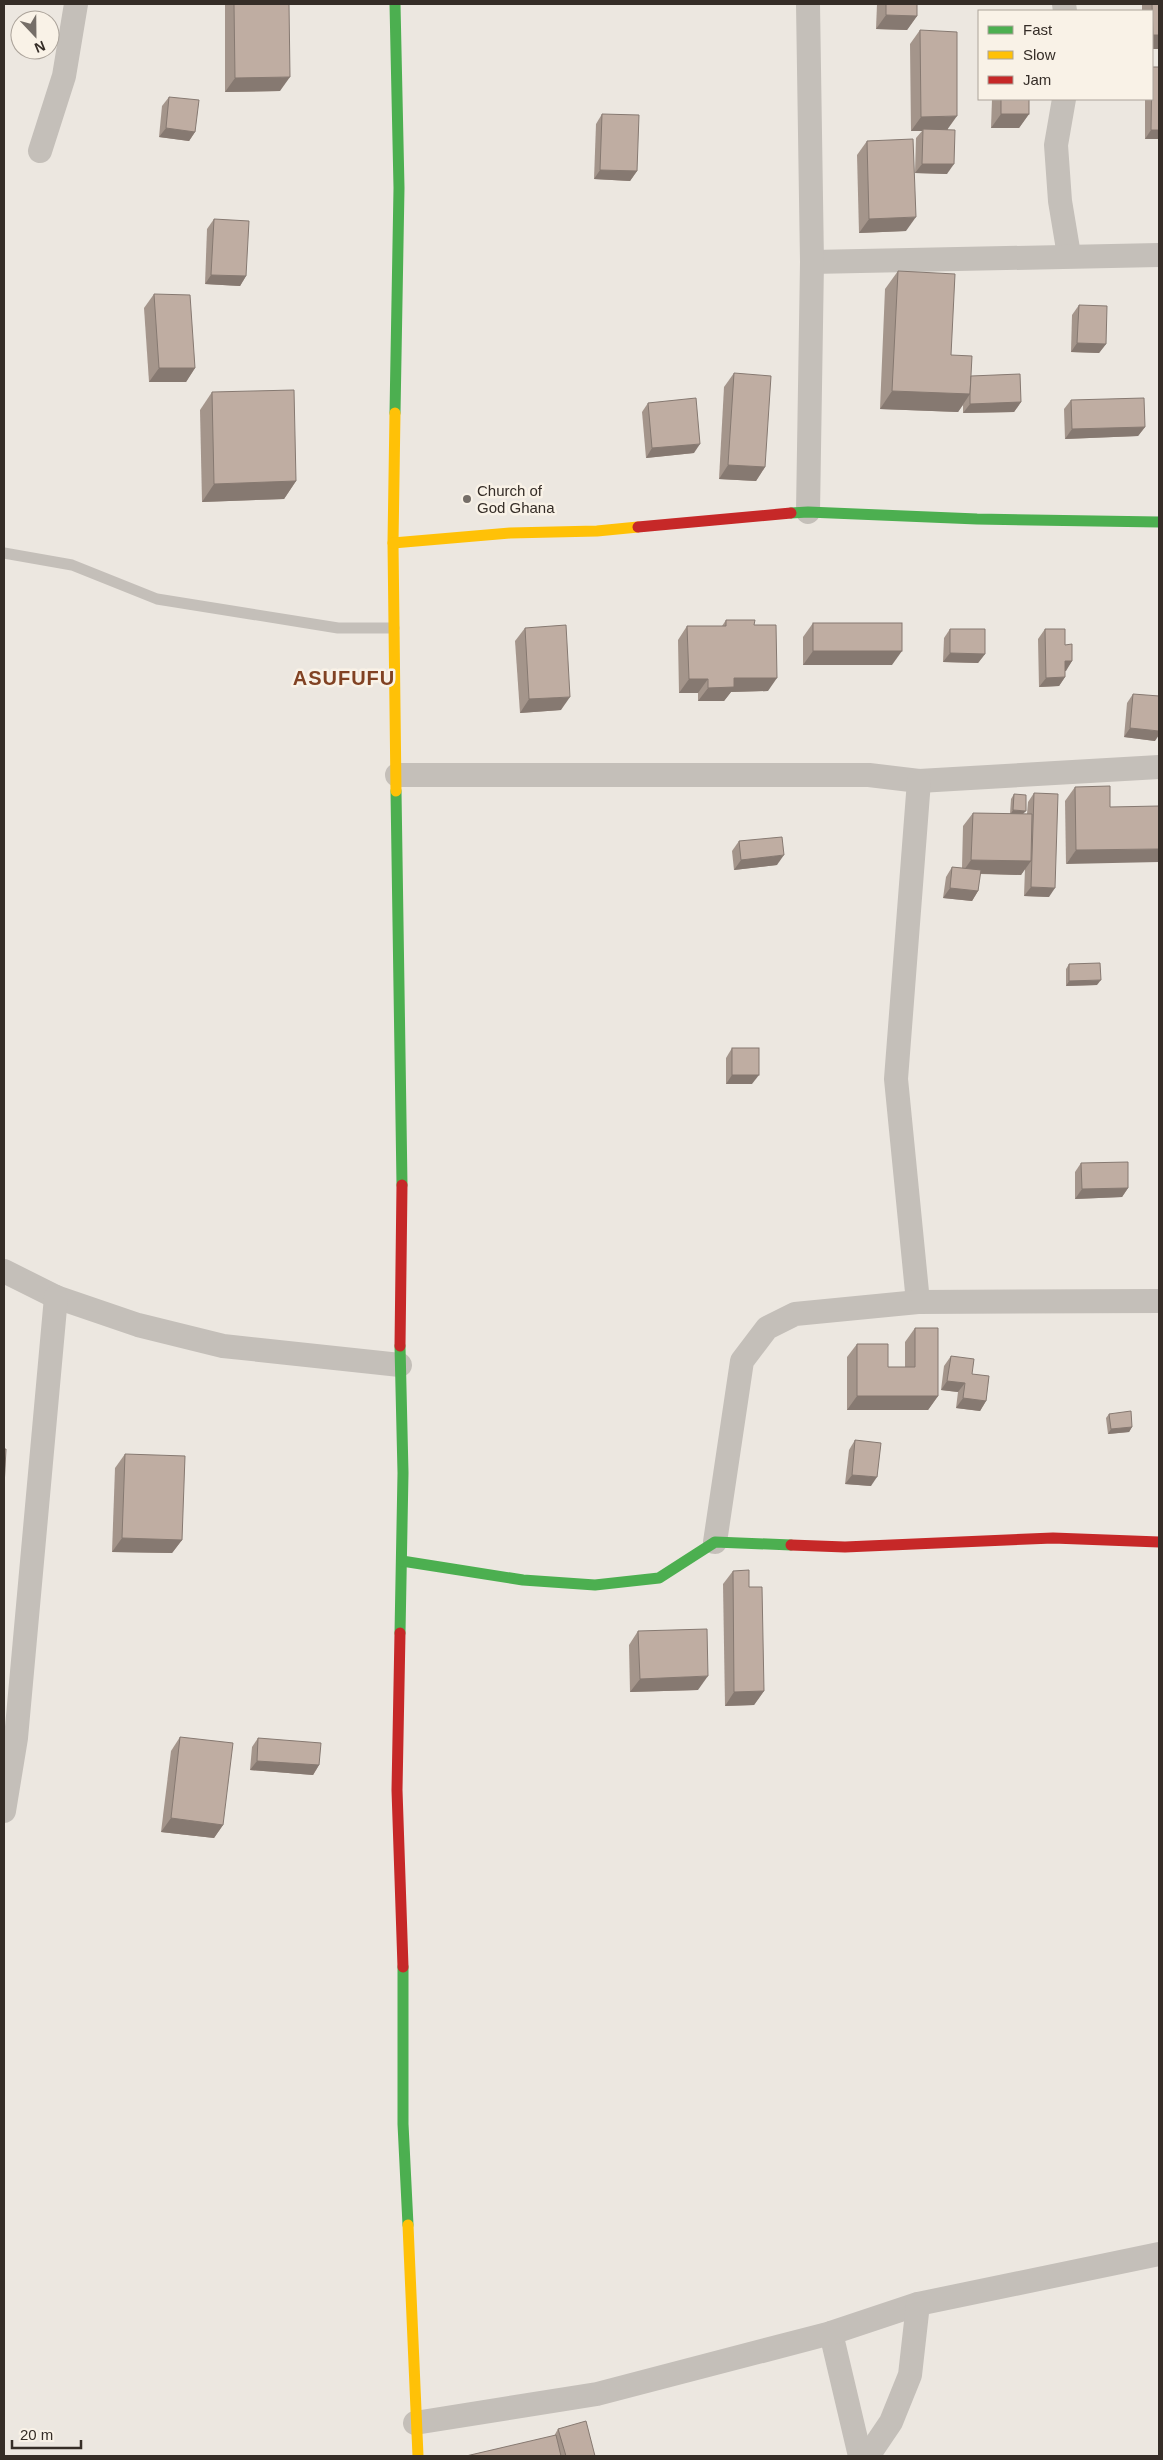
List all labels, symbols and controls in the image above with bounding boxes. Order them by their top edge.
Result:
north arrow [10,10,60,60]
legend [978,10,1153,100]
text: Fast [1023,21,1053,38]
text: N [32,38,48,56]
text: Slow [1023,46,1056,63]
text: Jam [1023,71,1051,88]
place label: Church of God Ghana [477,482,555,516]
marker: Church of God Ghana [461,493,473,505]
district label: ASUFUFU [293,667,395,689]
scale bar [12,2418,81,2450]
text: 20 m [20,2426,53,2443]

